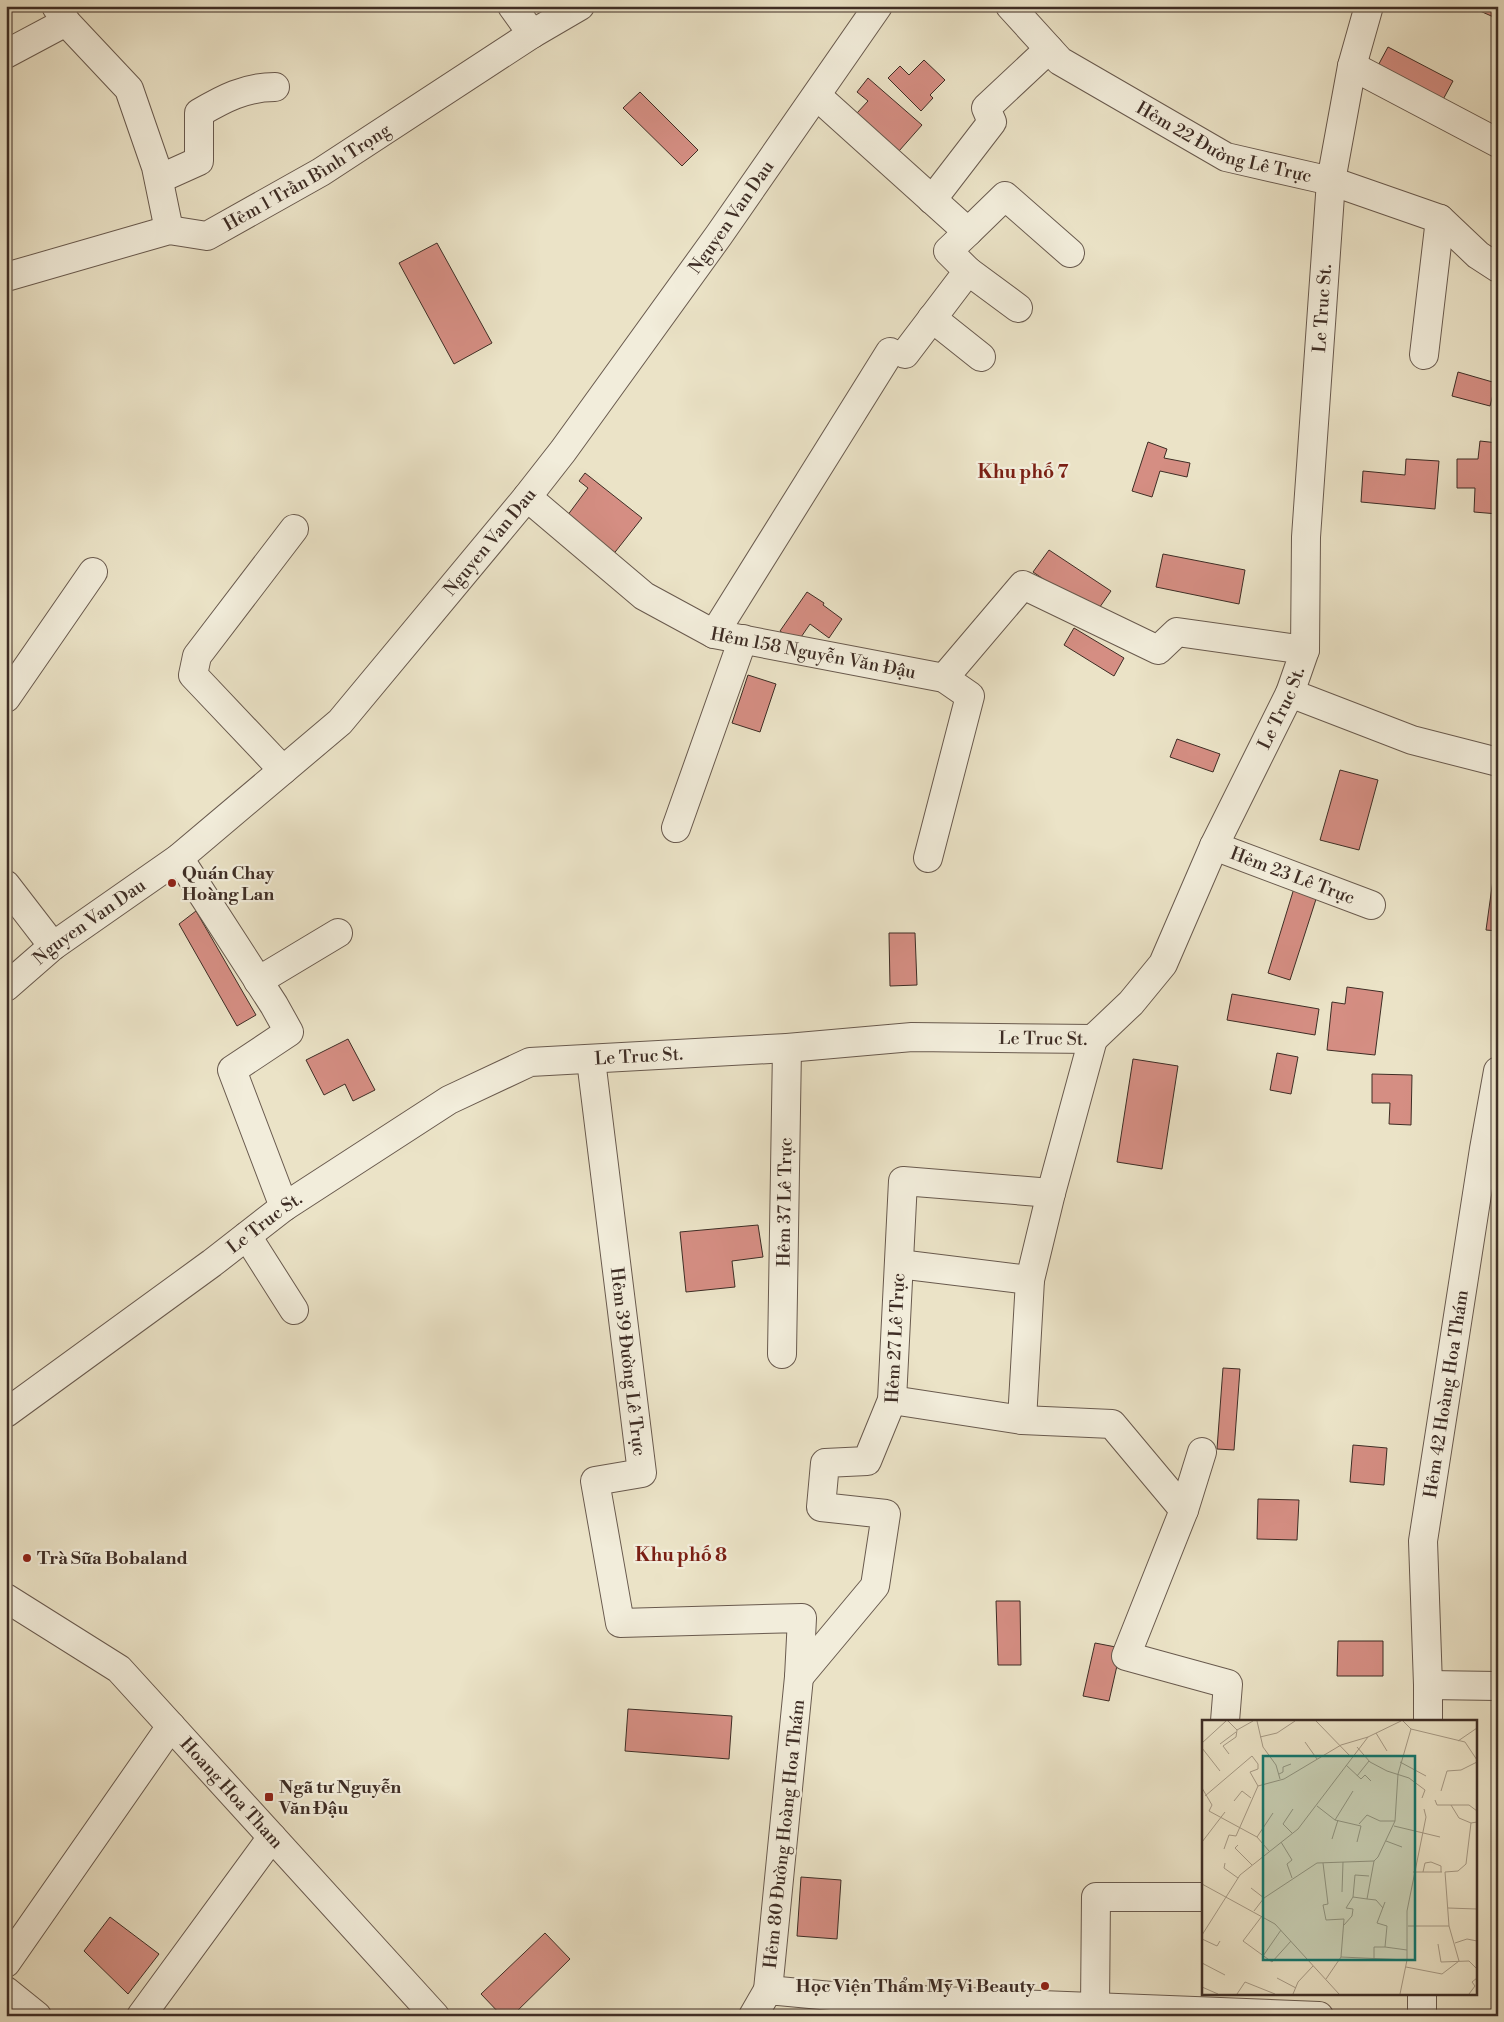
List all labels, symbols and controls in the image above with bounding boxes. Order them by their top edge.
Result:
street label: Hẻm 22 Đường Lê Trực [1132,96,1314,188]
street label: Hẻm 1 Trần Bình Trọng [219,118,396,237]
street label: Nguyen Van Dau [684,155,780,278]
street label: Le Truc St. [1308,263,1337,353]
district label: Khu phố 7 [977,460,1069,484]
street label: Nguyen Van Dau [439,483,542,601]
street label: Hẻm 158 Nguyễn Văn Đậu [709,623,919,685]
street label: Le Truc St. [1253,664,1310,754]
street label: Hẻm 23 Lê Trực [1227,842,1358,910]
place label: Quán Chay Hoàng Lan [182,862,275,906]
street label: Nguyen Van Dau [28,873,151,970]
marker: Quán Chay Hoàng Lan [166,877,178,889]
street label: Le Truc St. [998,1027,1087,1051]
street label: Le Truc St. [594,1043,684,1070]
street label: Hẻm 37 Lê Trực [772,1137,798,1267]
street label: Le Truc St. [222,1187,307,1259]
street label: Hẻm 39 Đường Lê Trực [605,1266,651,1457]
street label: Hẻm 27 Lê Trực [881,1272,910,1404]
street label: Hẻm 42 Hoàng Hoa Thám [1419,1288,1474,1500]
district label: Khu phố 8 [635,1543,727,1567]
place label: Trà Sữa Bobaland [37,1547,188,1570]
marker: Trà Sữa Bobaland [21,1552,33,1564]
street label: Hẻm 80 Đường Hoàng Hoa Thám [759,1698,810,1970]
inset map [1202,1720,1476,1994]
street label: Hoang Hoa Tham [175,1733,288,1854]
place label: Ngã tư Nguyễn Văn Đậu [278,1776,401,1820]
marker: Ngã tư Nguyễn Văn Đậu [263,1791,275,1803]
place label: Học Viện Thẩm Mỹ Vi Beauty [796,1975,1036,1998]
marker: Học Viện Thẩm Mỹ Vi Beauty [1039,1980,1051,1992]

